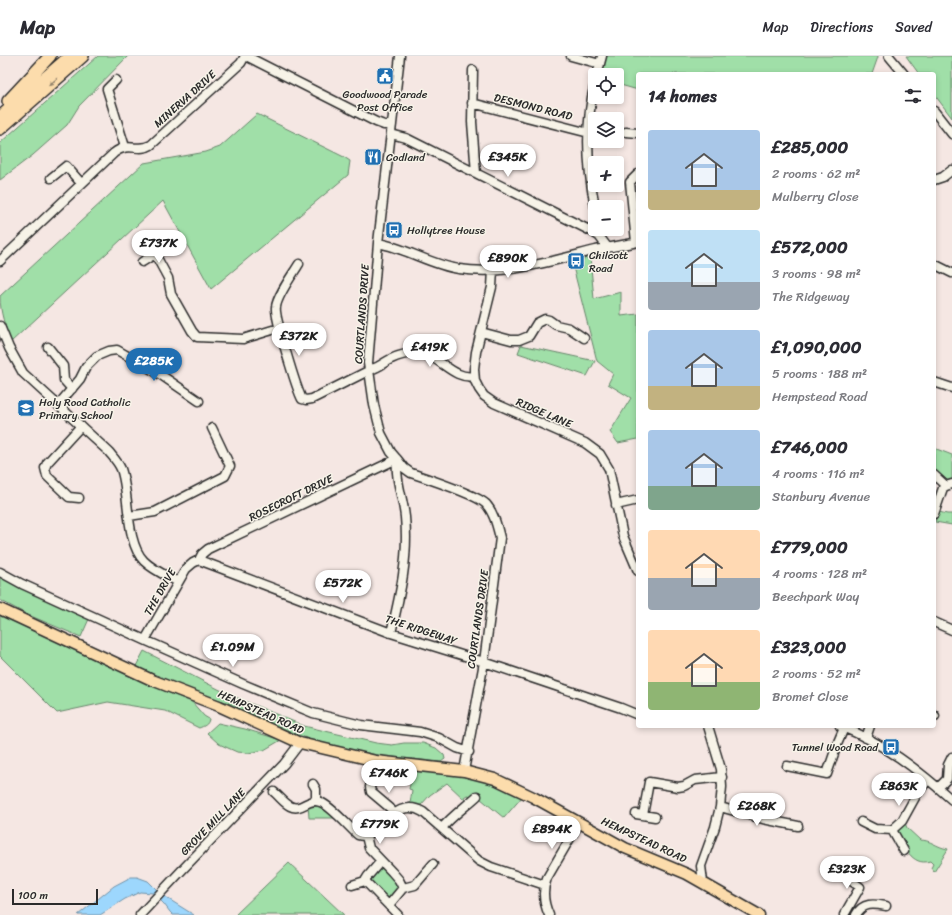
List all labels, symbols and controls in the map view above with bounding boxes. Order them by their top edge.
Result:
text: Map [20,11,55,44]
text: Map [762,15,788,40]
text: Directions [810,15,873,40]
text: Saved [895,15,932,40]
street label: MINERVA DRIVE [149,65,221,132]
public building icon: Goodwood Parade Post Office [375,66,395,86]
map controls [588,68,624,236]
button: locate [588,68,624,104]
one-way arrow [48,77,59,86]
text: 14 homes [648,81,717,111]
place label: Goodwood Parade Post Office [343,85,428,117]
icon: filters [902,85,924,107]
street label: DESMOND ROAD [492,88,575,126]
button: layers [588,112,624,148]
text: £285,000 [772,132,848,162]
pin: £345K [480,144,536,178]
text: £345K [489,145,527,168]
icon: home [680,146,728,194]
restaurant icon: Codland [363,147,383,167]
place label: Codland [386,148,426,167]
button: + [588,156,624,192]
text: 2 rooms · 62 m² [772,162,860,185]
text: Mulberry Close [772,185,859,208]
button: − [588,200,624,236]
bus stop icon: Hollytree House [384,220,404,240]
place label: Hollytree House [407,221,486,240]
pin: £737K [131,230,187,264]
text: £737K [141,231,177,254]
text: £572,000 [772,232,848,262]
pin: £890K [480,245,536,279]
text: £890K [489,246,527,269]
place label: Chilcott Road [589,246,628,278]
icon: home [680,246,728,294]
bus stop icon: Chilcott Road [566,251,586,271]
text: 3 rooms · 98 m² [772,262,861,285]
street label: COURTLANDS DRIVE [349,263,375,364]
text: The Ridgeway [772,285,850,308]
pin: £372K [271,323,327,357]
text: £372K [281,324,317,347]
text: £1,090,000 [772,332,862,362]
pin: £419K [402,334,458,368]
text: £419K [412,335,448,358]
icon: home [680,346,728,394]
pin: £285K [126,348,182,382]
text: £285K [135,349,173,372]
text: 5 rooms · 188 m² [772,362,867,385]
text: Hempstead Road [772,385,867,408]
place label: Holy Rood Catholic Primary School [39,393,131,425]
street label: RIDGE LANE [513,393,576,434]
school or university icon: Holy Rood Catholic Primary School [16,398,36,418]
text: £746,000 [772,432,848,462]
icon: home [680,446,728,494]
text: 4 rooms · 116 m² [772,462,865,485]
street label: ROSECROFT DRIVE [246,469,337,527]
text: Stanbury Avenue [772,485,870,508]
text: £779,000 [772,532,848,562]
icon: home [680,546,728,594]
text: 4 rooms · 128 m² [772,562,867,585]
street label: THE DRIVE [139,564,182,619]
street label: COURTLANDS DRIVE [462,567,494,670]
pin: £572K [315,570,371,604]
text: £572K [324,571,362,594]
text: Beechpark Way [772,585,859,608]
street label: THE RIDGEWAY [383,609,460,651]
text: £323,000 [772,632,846,662]
pin: £1.09M [200,634,266,668]
text: £1.09M [211,635,255,658]
icon: home [680,646,728,694]
text: 2 rooms · 52 m² [772,662,861,685]
street label: HEMPSTEAD ROAD [215,684,308,740]
text: Bromet Close [772,685,848,708]
bus stop icon: Tunnel Wood Road [881,737,901,757]
place label: Tunnel Wood Road [792,738,879,757]
pin: £746K [361,760,417,794]
text: £746K [370,761,408,784]
pin: £863K [871,773,927,807]
text: £863K [880,774,918,797]
street label: GROVE MILL LANE [176,783,251,860]
pin: £268K [729,793,785,827]
text: £268K [738,794,776,817]
pin: £779K [352,811,408,845]
text: £779K [361,812,399,835]
street label: HEMPSTEAD ROAD [598,812,690,868]
pin: £894K [524,816,580,850]
text: £894K [533,817,571,840]
pin: £323K [819,856,875,890]
text: £323K [829,857,865,880]
text: 100 m [18,886,48,905]
scale bar [12,887,98,906]

